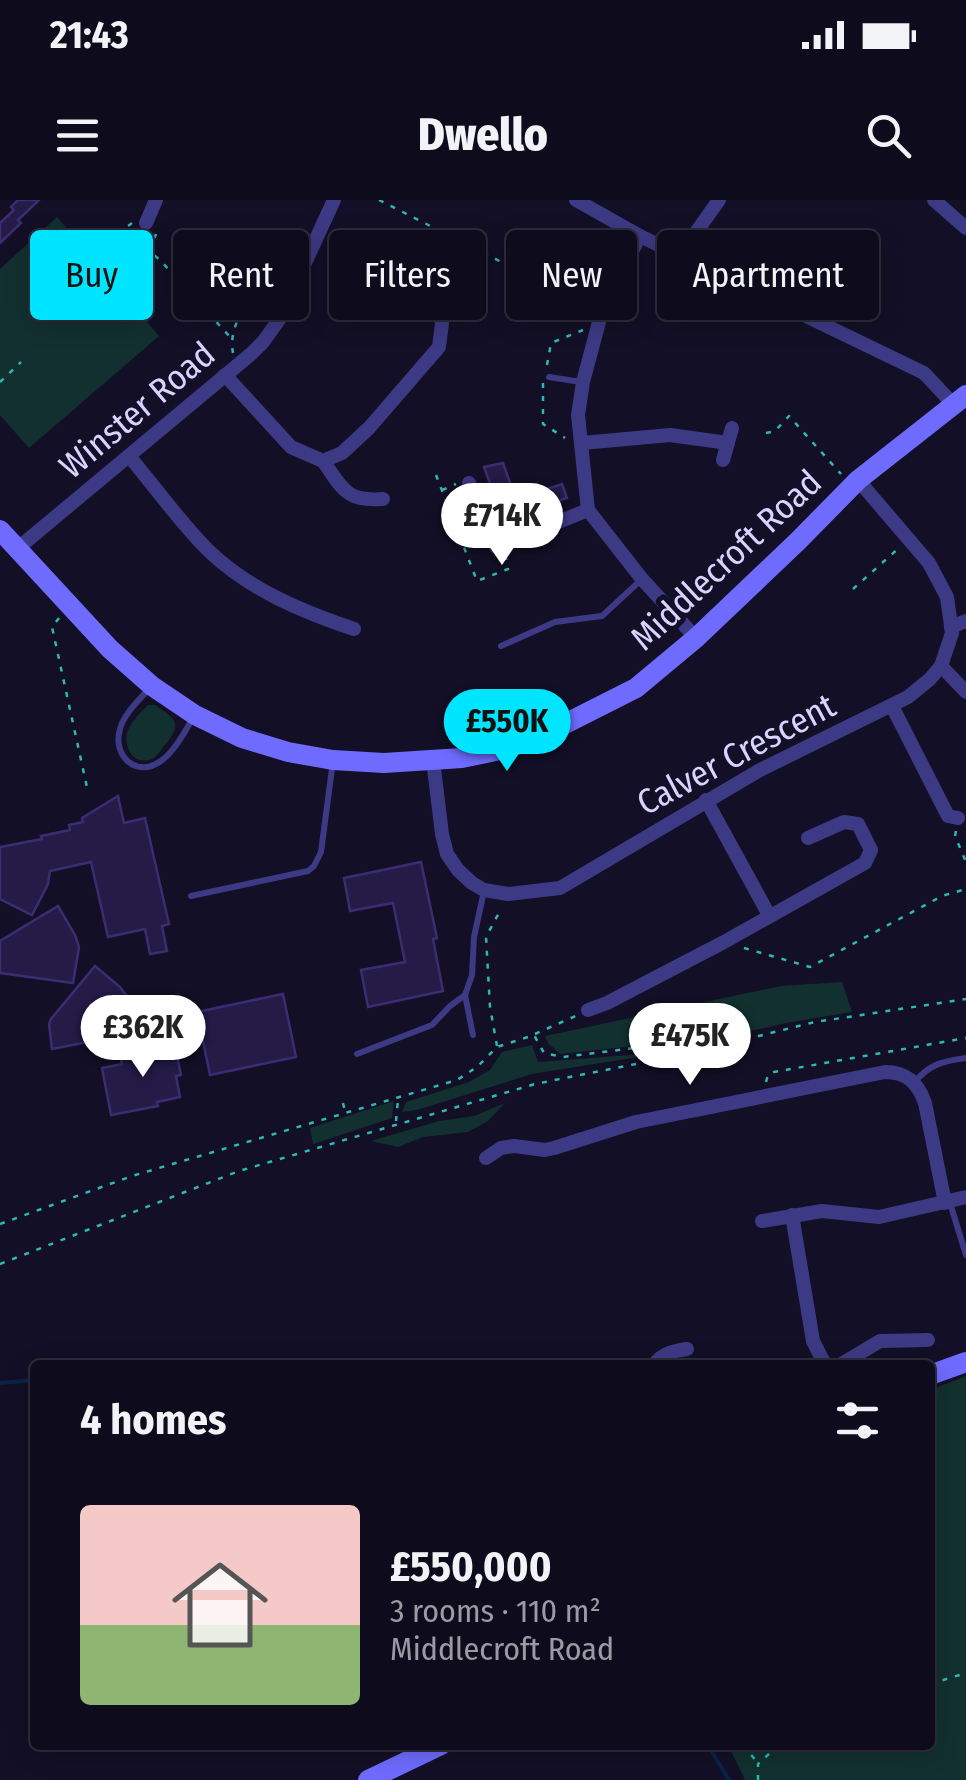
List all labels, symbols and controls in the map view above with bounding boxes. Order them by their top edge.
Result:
text: 21:43 [50,12,129,58]
icon: menu [50,108,105,163]
text: Dwello [418,108,548,162]
icon: search [861,108,916,163]
chip: Buy [30,230,153,320]
chip: Rent [173,230,309,320]
chip: Filters [329,230,486,320]
chip: New [506,230,637,320]
chip: Apartment [657,230,879,320]
street label: Winster Road [51,333,223,487]
street label: Middlecroft Road [622,461,830,659]
pin: £714K [432,483,572,568]
text: £714K [463,496,541,534]
street label: Calver Crescent [630,684,843,824]
pin: £550K [437,689,577,774]
text: £550K [466,702,548,740]
pin: £362K [73,995,213,1080]
pin: £475K [620,1003,760,1088]
text: £362K [103,1008,183,1046]
text: £475K [651,1016,729,1054]
icon: filters [830,1393,885,1448]
text: 4 homes [80,1395,227,1445]
text: £550,000 [390,1542,552,1592]
icon: home [160,1545,280,1665]
text: 3 rooms · 110 m² [390,1592,601,1630]
text: Middlecroft Road [390,1630,614,1668]

